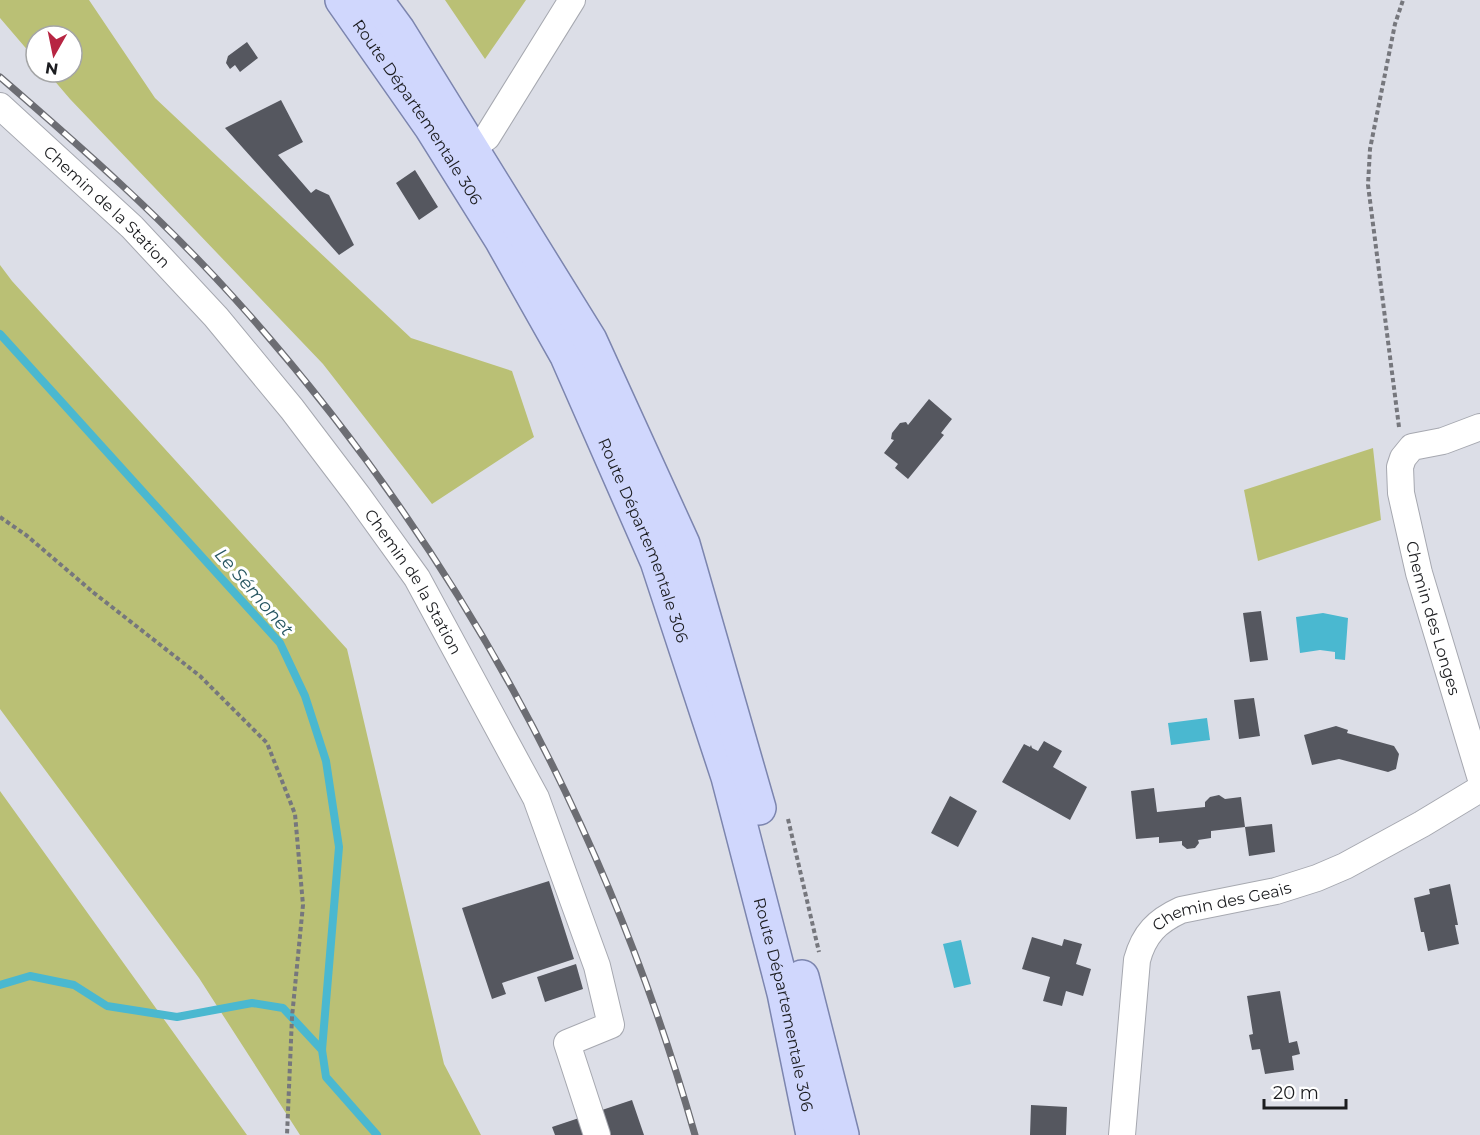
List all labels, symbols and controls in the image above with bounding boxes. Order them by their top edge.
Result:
street label: Route Départementale 306 [348,16,486,208]
north arrow [24,24,84,84]
text: N [44,58,60,79]
street label: Chemin de la Station [40,142,174,272]
street label: Route Départementale 306 [594,435,692,645]
street label: Chemin de la Station [361,506,465,658]
street label: Chemin des Longes [1402,539,1464,698]
water label: Le Sémonet [210,544,298,641]
street label: Chemin des Geais [1148,878,1294,935]
street label: Route Départementale 306 [750,896,817,1113]
scale bar [1264,1072,1346,1110]
text: 20 m [1273,1082,1319,1104]

